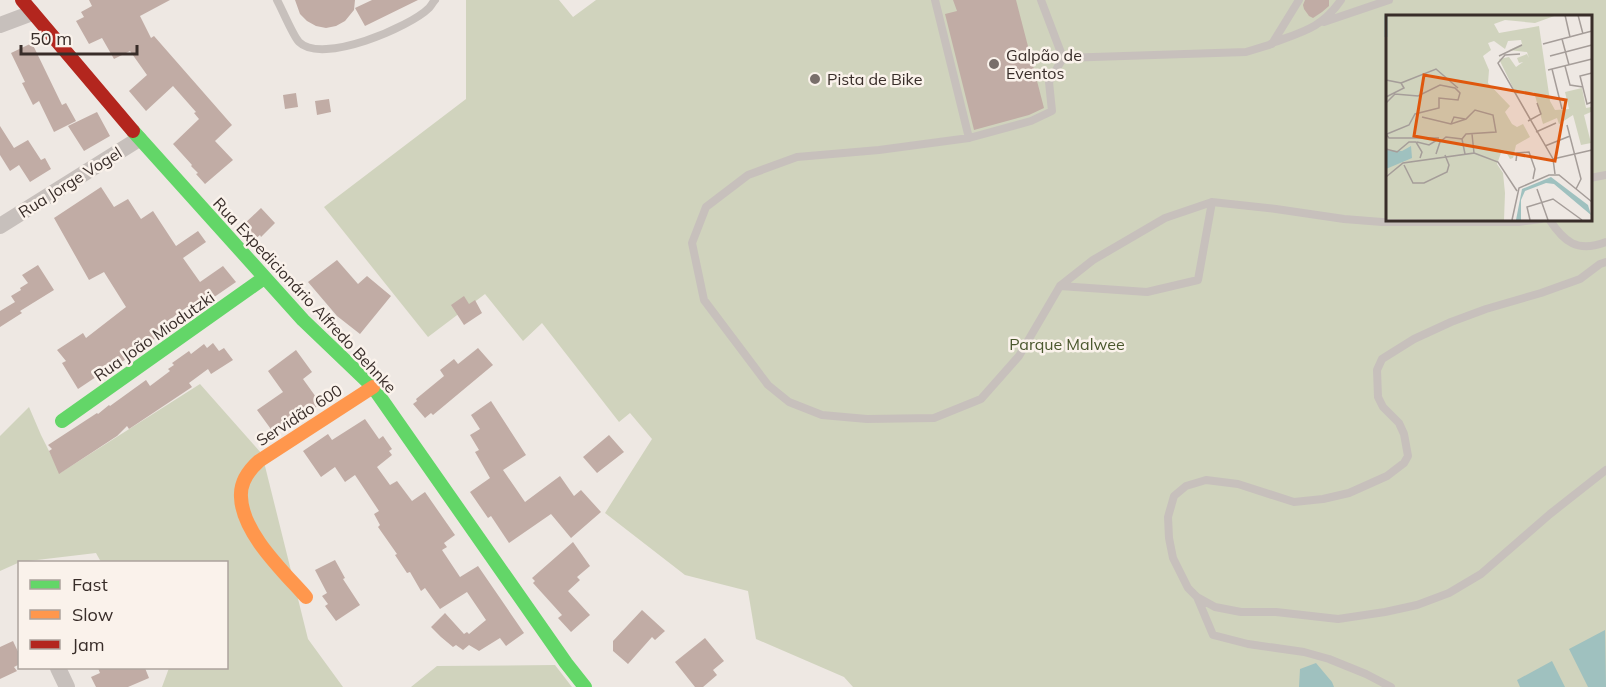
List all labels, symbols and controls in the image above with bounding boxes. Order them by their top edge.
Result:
inset map [1386,15,1591,220]
scale bar [21,18,136,56]
text: 50 m [30,27,72,50]
place label: Galpão de Eventos [1006,45,1082,83]
marker: Galpão de Eventos [987,57,1001,71]
place label: Pista de Bike [827,69,922,89]
marker: Pista de Bike [808,72,822,86]
street label: Rua Jorge Vogel [15,142,125,222]
street label: Rua Expedicionário Alfredo Behnke [209,193,401,397]
street label: Rua João Miodutzki [90,287,218,385]
park label: Parque Malwee [1009,334,1125,354]
street label: Servidão 600 [252,380,346,450]
legend [18,561,228,669]
text: Fast [72,573,108,596]
text: Slow [72,603,114,626]
text: Jam [72,633,105,656]

